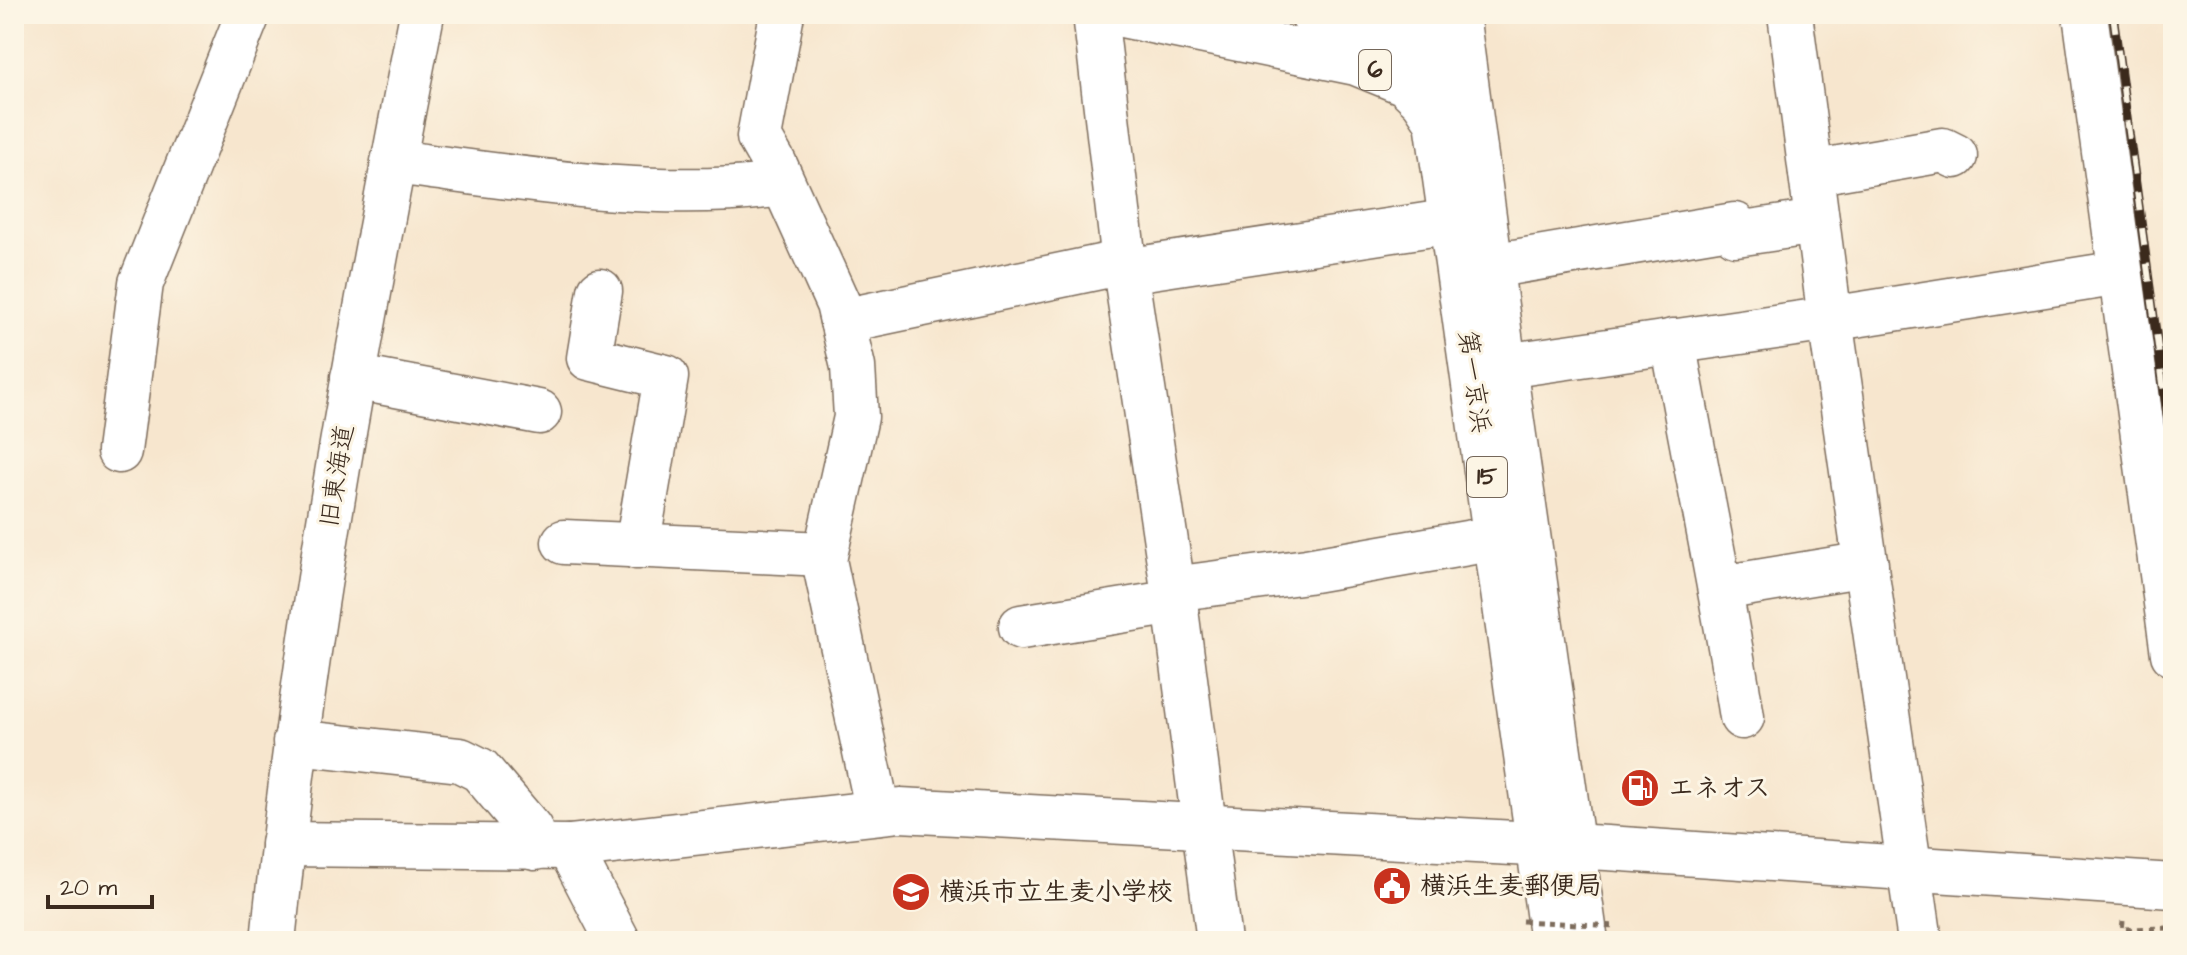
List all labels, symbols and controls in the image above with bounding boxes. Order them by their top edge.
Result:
road number: 6 [1359,50,1391,90]
street label: 第一京浜 [1449,328,1499,436]
street label: 旧東海道 [311,422,363,530]
road number: 15 [1467,457,1507,497]
fuel station icon: エネオス [1619,767,1661,809]
place label: エネオス [1668,770,1770,806]
scale bar [48,859,152,909]
public building icon: 横浜生麦郵便局 [1371,865,1413,907]
place label: 横浜生麦郵便局 [1420,868,1602,904]
text: 20 m [60,871,117,905]
school or university icon: 横浜市立生麦小学校 [890,871,932,913]
place label: 横浜市立生麦小学校 [939,874,1173,910]

